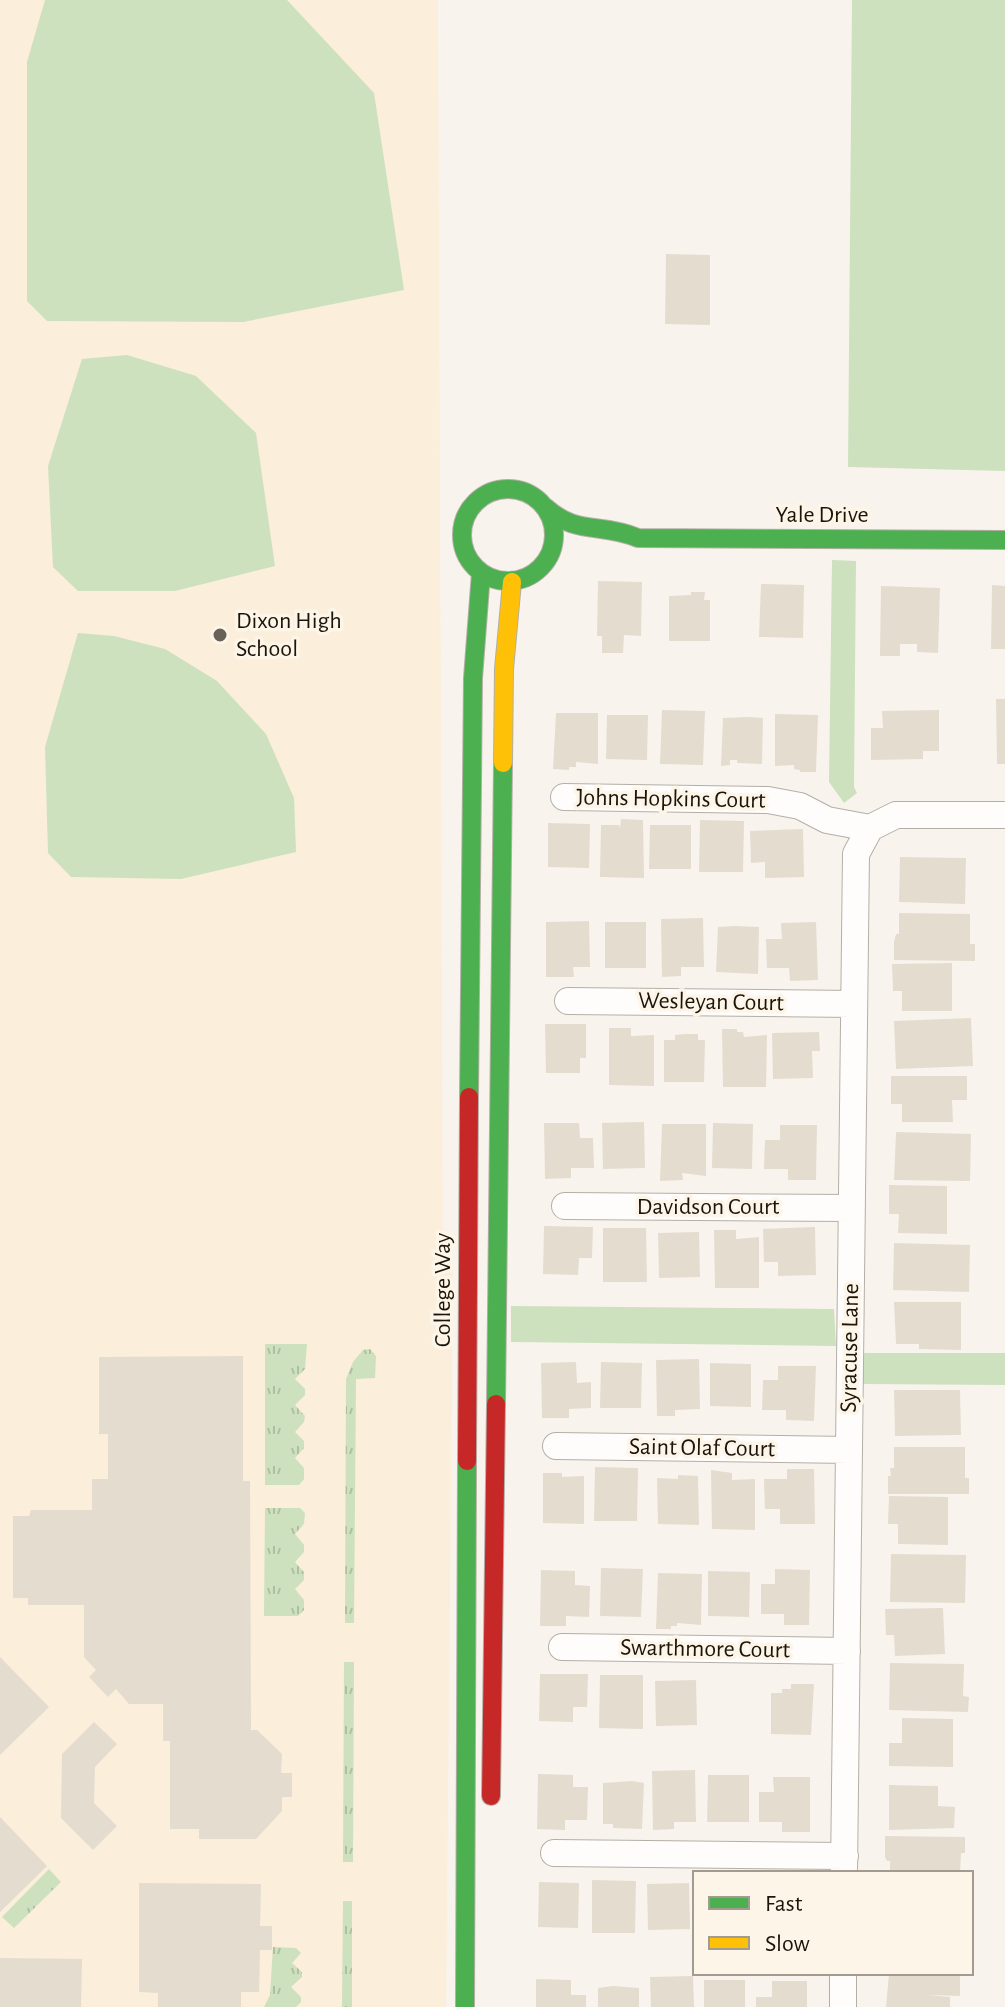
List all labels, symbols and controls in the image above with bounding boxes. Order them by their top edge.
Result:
street label: Yale Drive [775,503,869,527]
place label: Dixon High School [236,609,342,661]
marker: Dixon High School [211,626,229,644]
street label: Johns Hopkins Court [576,785,766,813]
street label: Wesleyan Court [638,989,784,1015]
street label: Davidson Court [637,1195,780,1219]
street label: College Way [431,1233,455,1347]
street label: Syracuse Lane [837,1283,863,1413]
street label: Saint Olaf Court [629,1435,776,1461]
street label: Swarthmore Court [620,1636,790,1662]
legend [693,1871,973,1975]
text: Fast [765,1892,803,1916]
text: Slow [765,1932,810,1956]

